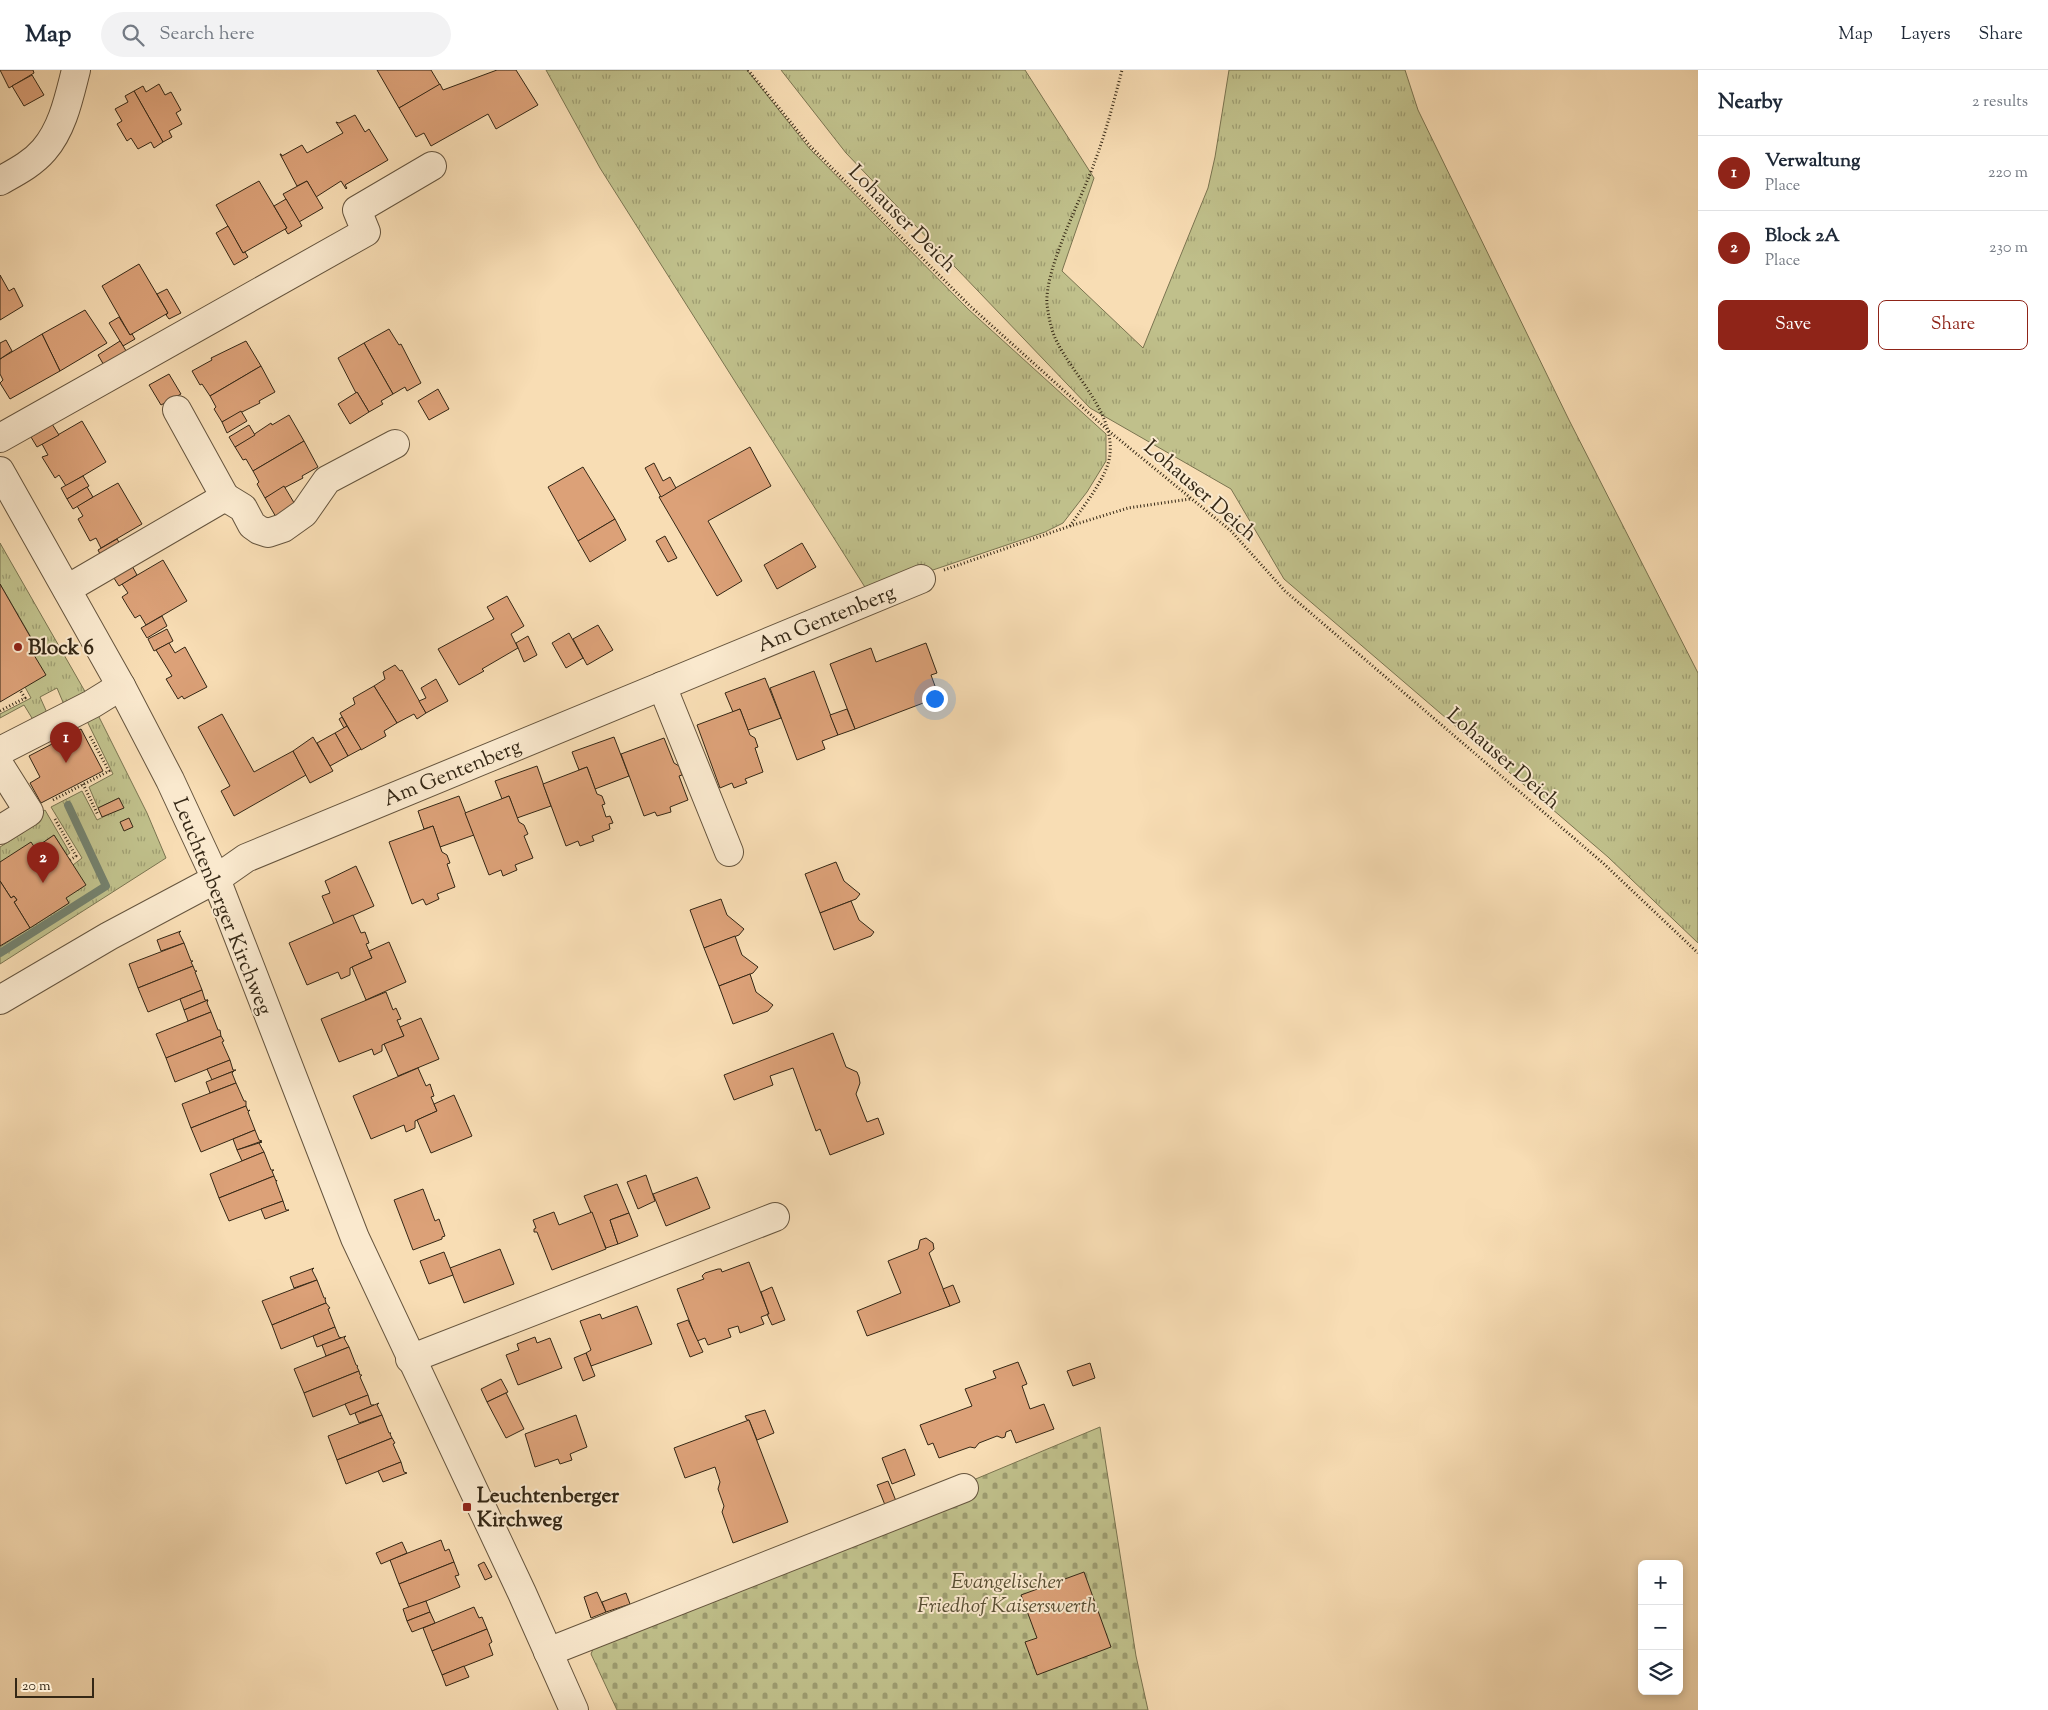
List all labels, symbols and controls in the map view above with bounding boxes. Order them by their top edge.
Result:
search box [101,12,451,57]
text: Map [25,18,71,52]
icon: search [119,21,147,49]
text: Search here [159,21,255,48]
text: Map [1838,22,1873,48]
text: Layers [1901,22,1951,48]
text: Share [1979,22,2023,48]
text: Nearby [1718,88,1783,118]
text: 2 results [1972,91,2028,114]
text: Verwaltung [1765,148,1860,175]
street label: Lohauser Deich [841,159,962,280]
text: 1 [1731,162,1737,185]
text: 220 m [1988,162,2028,185]
text: Place [1765,175,1800,198]
text: Block 2A [1765,223,1840,250]
text: 2 [1730,237,1738,260]
text: 230 m [1989,237,2028,260]
text: Place [1765,250,1800,273]
button: Save [1718,300,1868,350]
button: Share [1878,300,2028,350]
street label: Lohauser Deich [1136,434,1263,549]
street label: Am Gentenberg [753,578,900,661]
place label: Block 6 [28,634,94,664]
marker: Block 6 [12,641,24,653]
your location [922,686,948,712]
street label: Lohauser Deich [1439,702,1566,817]
pin: 1 [50,722,82,763]
street label: Am Gentenberg [379,732,526,815]
street label: Leuchtenberger Kirchweg [164,793,279,1020]
pin: 2 [27,842,59,883]
place label: Leuchtenberger Kirchweg [477,1482,619,1536]
marker: Leuchtenberger Kirchweg [461,1501,473,1513]
map controls [1638,1560,1683,1695]
button: + [1638,1560,1683,1605]
park label: Evangelischer Friedhof Kaiserswerth [917,1568,1097,1622]
button: − [1638,1605,1683,1650]
button: layers [1638,1650,1683,1695]
scale bar [15,1675,94,1698]
text: 20 m [22,1677,51,1697]

